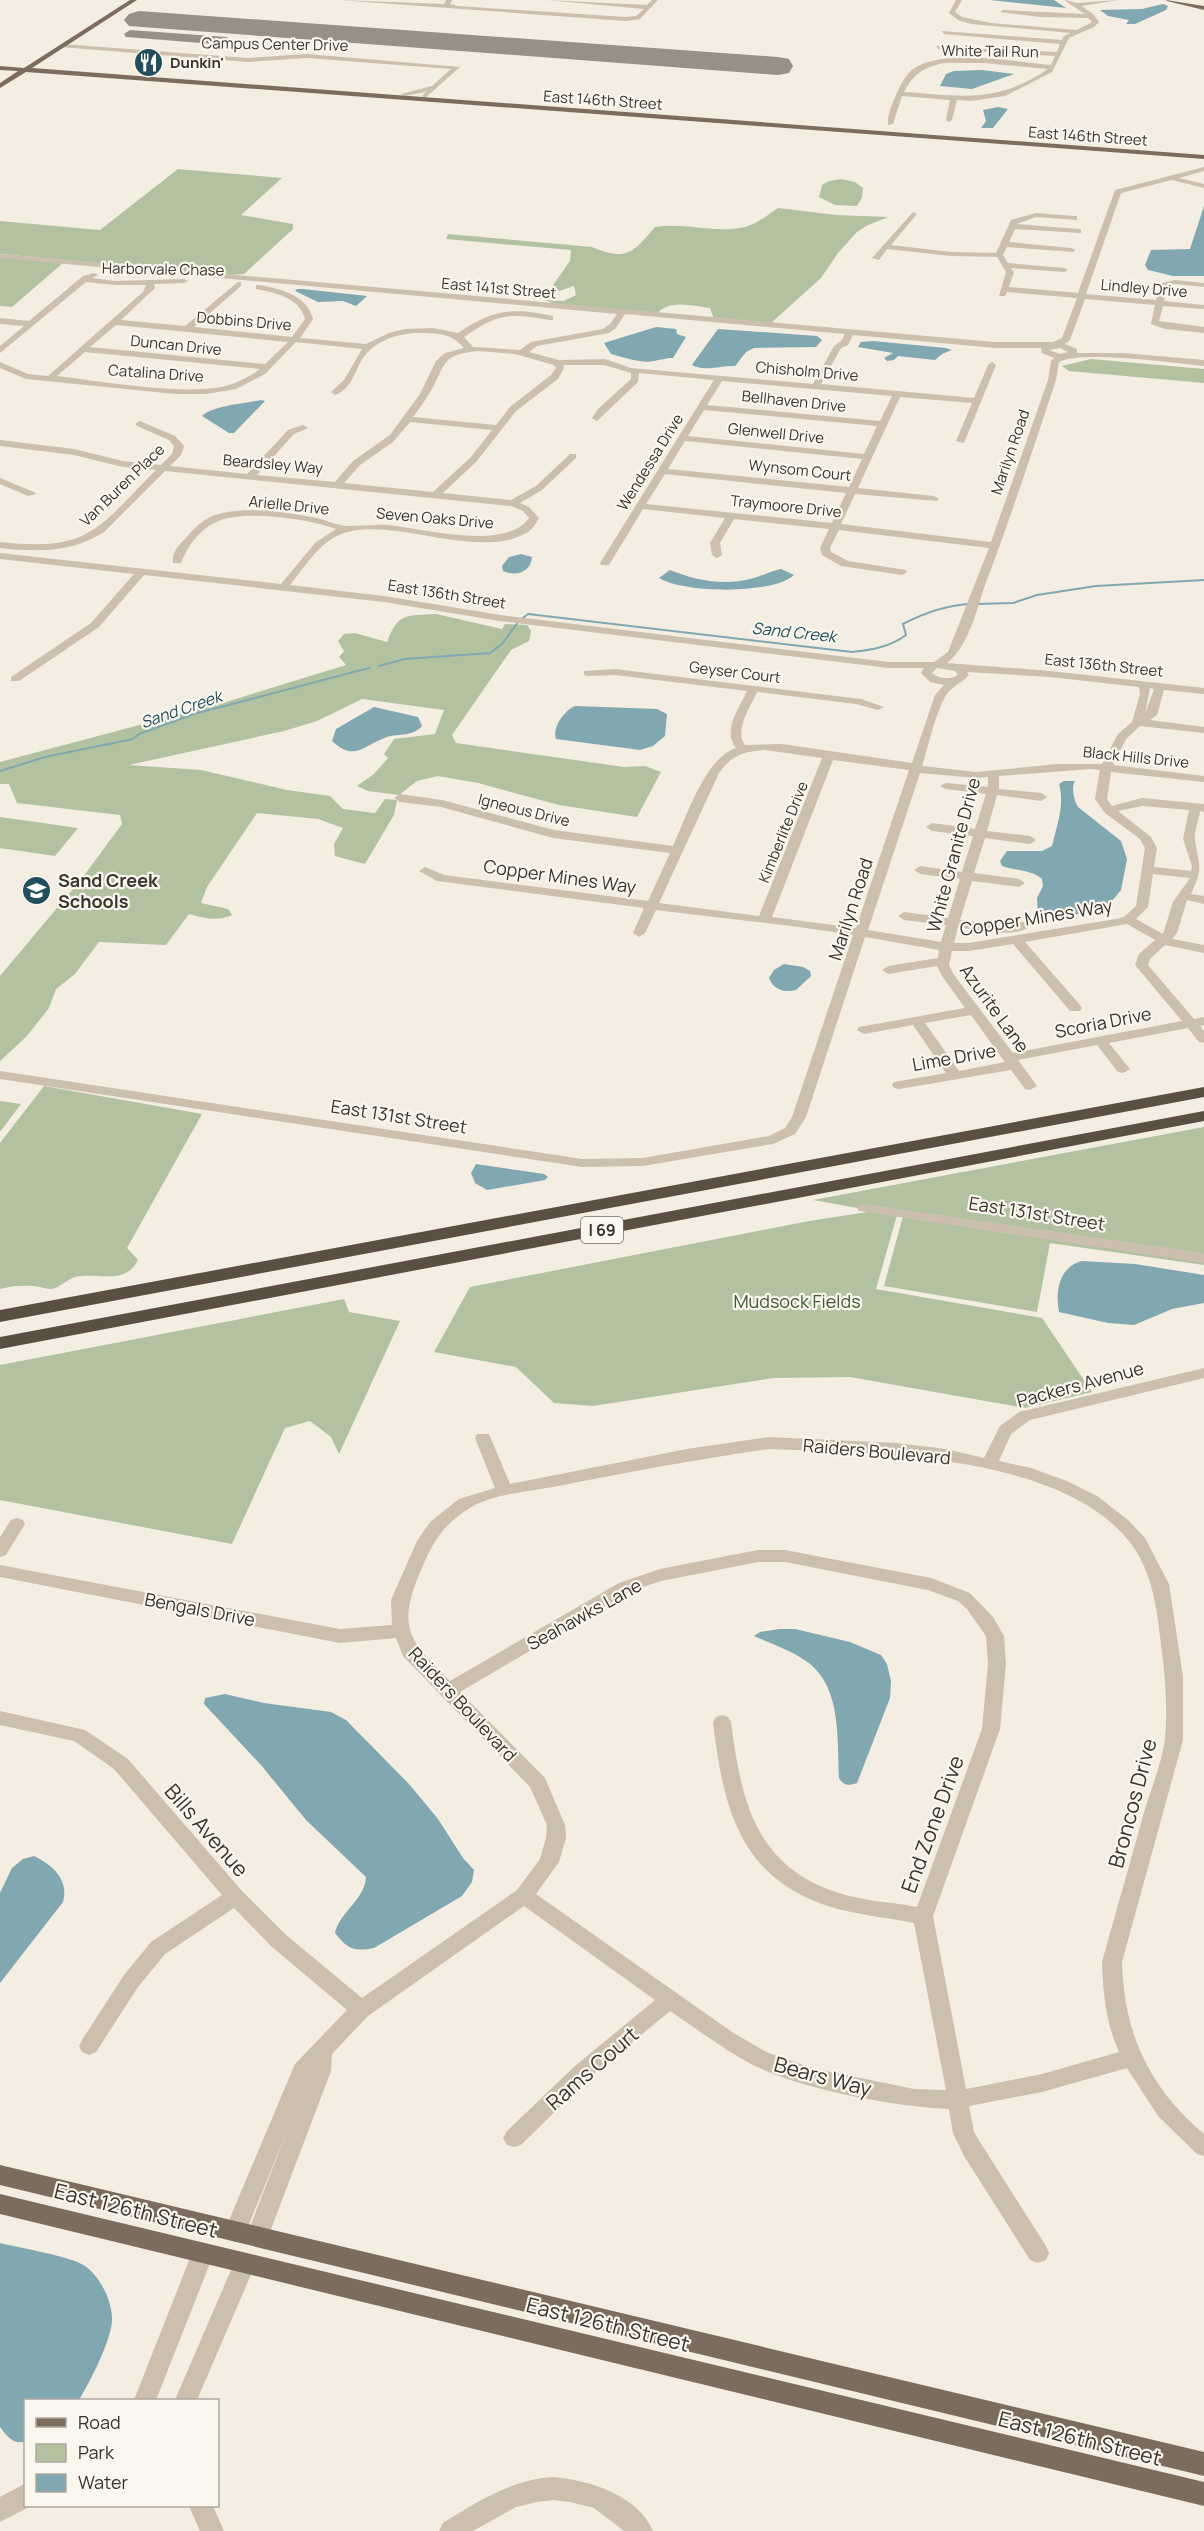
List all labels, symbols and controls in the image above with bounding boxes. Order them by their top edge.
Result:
street label: Campus Center Drive [202,32,349,56]
street label: White Tail Run [941,40,1039,62]
restaurant icon: Dunkin' [133,46,165,78]
place label: Dunkin' [170,52,224,73]
street label: East 146th Street [543,85,663,115]
street label: East 146th Street [1028,121,1148,151]
street label: Harborvale Chase [102,257,225,281]
street label: East 141st Street [441,273,557,303]
street label: Lindley Drive [1100,274,1188,302]
street label: Dobbins Drive [196,306,292,336]
street label: Duncan Drive [129,330,223,360]
street label: Chisholm Drive [755,356,859,386]
street label: Catalina Drive [108,359,205,387]
street label: Bellhaven Drive [741,385,847,417]
street label: Marilyn Road [986,407,1034,497]
street label: Wendessa Drive [612,409,688,514]
street label: Glenwell Drive [727,418,825,449]
street label: Van Buren Place [75,439,169,531]
street label: Beardsley Way [222,449,324,479]
street label: Wynsom Court [748,454,852,486]
street label: Arielle Drive [248,490,331,520]
street label: Traymoore Drive [729,490,843,522]
street label: Seven Oaks Drive [375,502,495,534]
street label: East 136th Street [386,574,508,614]
water label: Sand Creek [751,617,839,648]
street label: East 136th Street [1044,648,1164,682]
street label: Geyser Court [688,656,782,688]
water label: Sand Creek [137,684,227,733]
street label: Black Hills Drive [1082,741,1190,773]
street label: White Granite Drive [921,775,985,935]
street label: Kimberlite Drive [753,778,813,886]
street label: Igneous Drive [476,788,572,832]
street label: Copper Mines Way [482,853,638,899]
street label: Marilyn Road [822,855,878,963]
place label: Sand Creek Schools [58,868,159,913]
school or university icon: Sand Creek Schools [21,874,53,906]
street label: Copper Mines Way [958,893,1114,941]
street label: Azurite Lane [955,959,1035,1057]
street label: Scoria Drive [1053,1001,1153,1043]
street label: Lime Drive [910,1038,998,1076]
street label: East 131st Street [329,1093,469,1139]
street label: East 131st Street [967,1190,1107,1236]
road number: I 69 [581,1217,623,1243]
park label: Mudsock Fields [733,1289,861,1313]
street label: Packers Avenue [1014,1356,1146,1412]
street label: Raiders Boulevard [802,1433,952,1469]
street label: Seahawks Lane [522,1573,646,1655]
street label: Bengals Drive [143,1587,257,1631]
street label: Raiders Boulevard [404,1642,522,1766]
street label: Broncos Drive [1101,1735,1163,1871]
street label: End Zone Drive [894,1751,970,1897]
street label: Bills Avenue [159,1778,255,1882]
street label: Rams Court [540,2020,644,2116]
street label: Bears Way [771,2050,875,2102]
street label: East 126th Street [51,2176,221,2244]
street label: East 126th Street [523,2290,693,2358]
legend [24,2399,219,2507]
street label: East 126th Street [995,2404,1165,2472]
text: Road [78,2410,121,2434]
text: Park [78,2440,115,2464]
text: Water [78,2470,128,2494]

